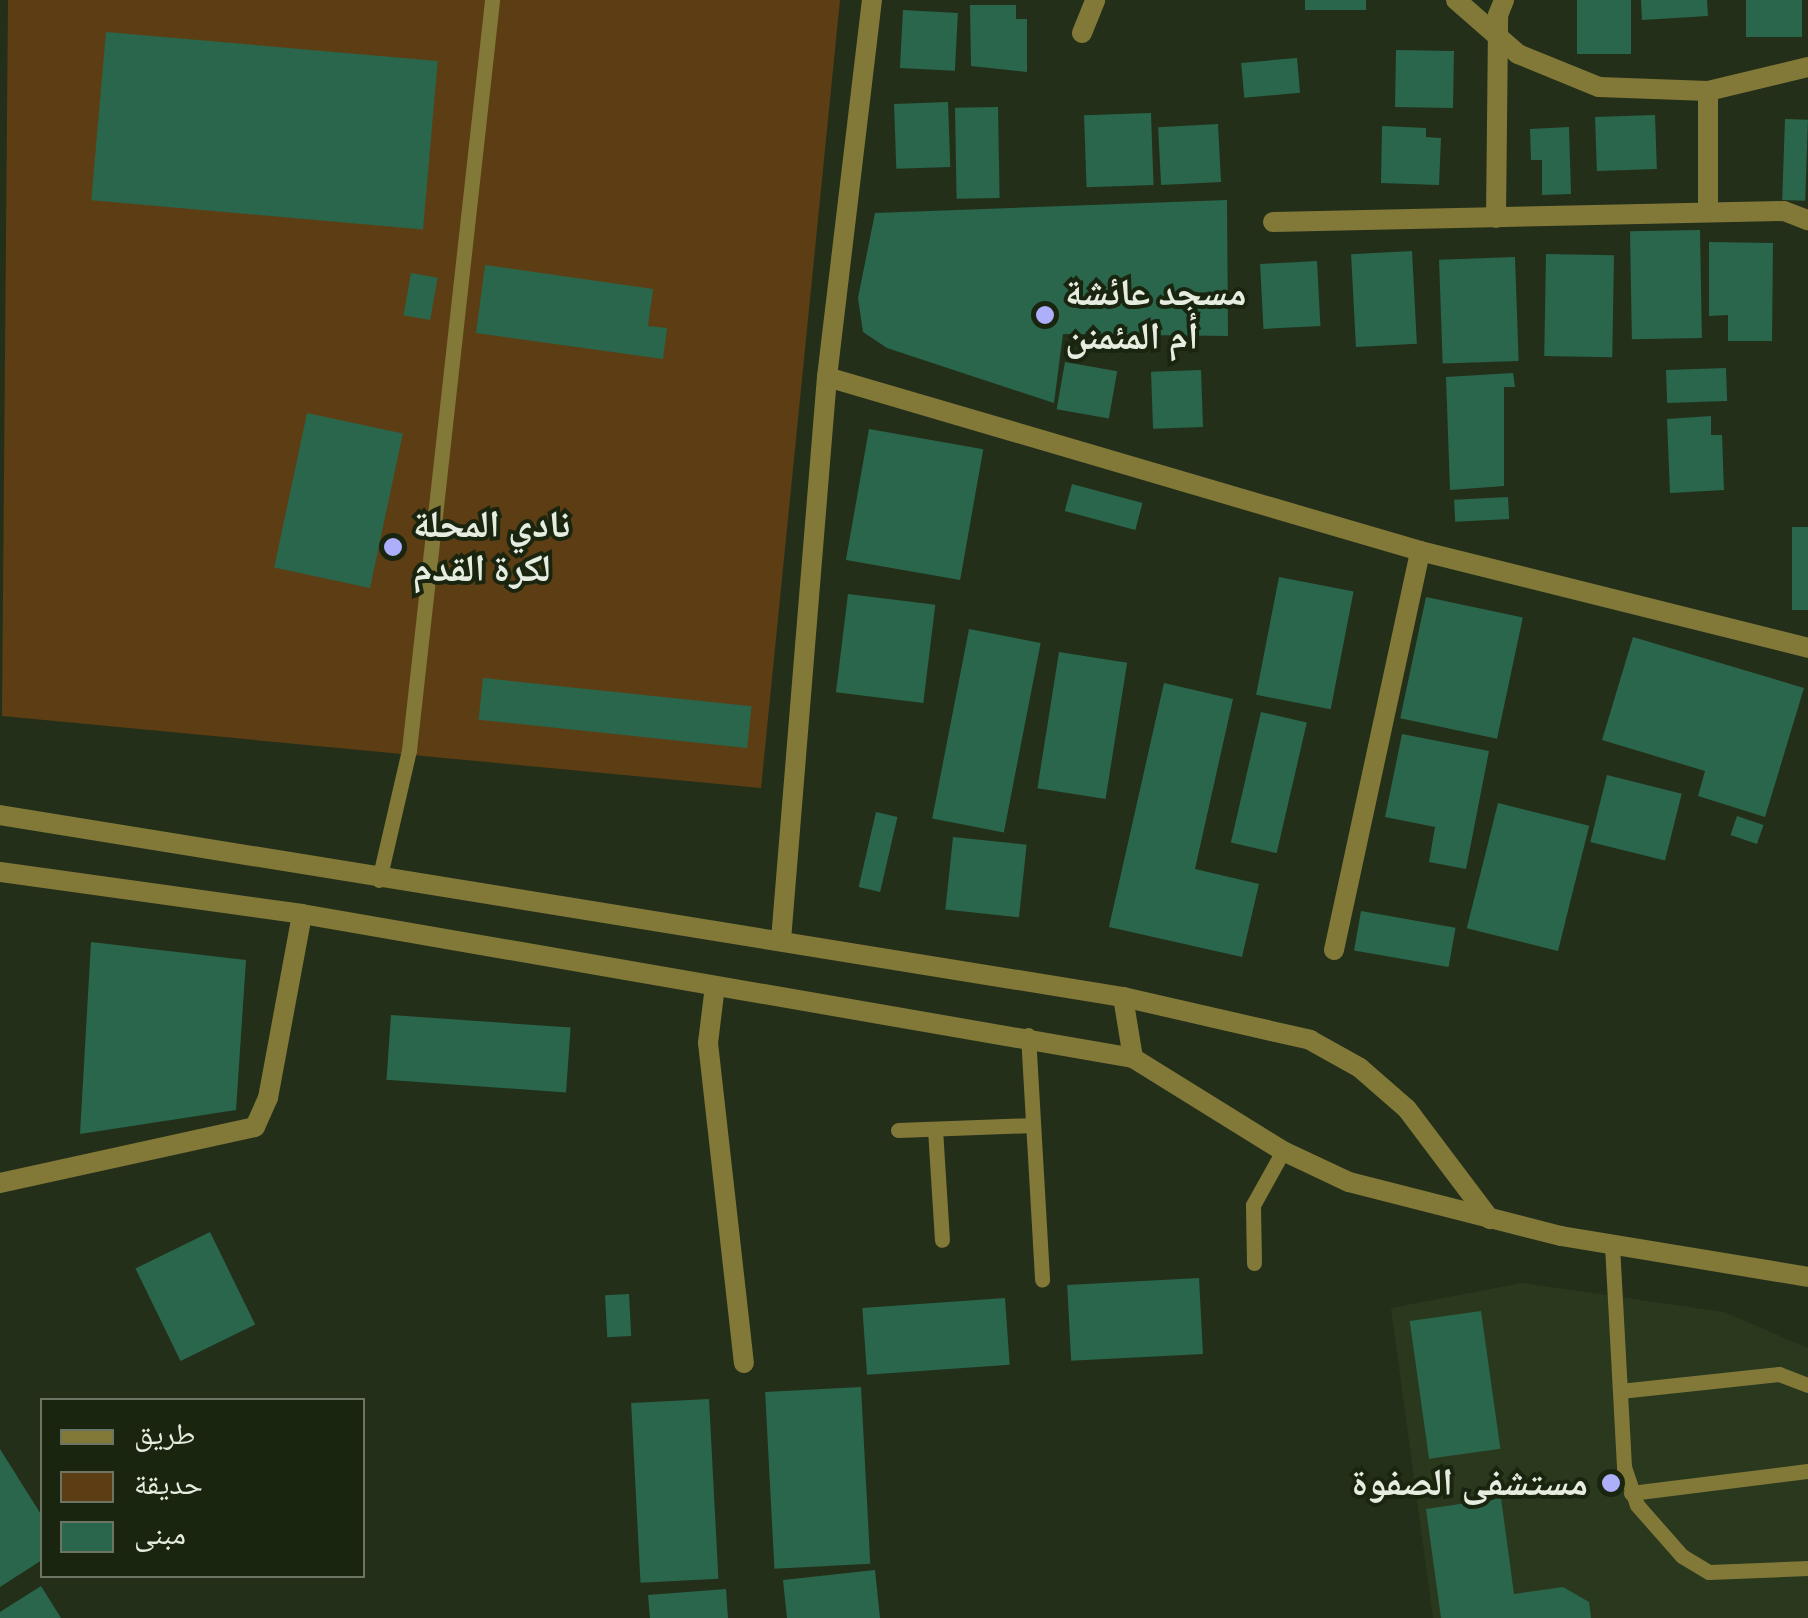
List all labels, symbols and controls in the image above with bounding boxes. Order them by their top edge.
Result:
place label: مسجد عائشة أم المئمنن [1065,270,1246,360]
marker: مسجد عائشة أم المئمنن [1034,304,1056,326]
place label: نادي المحلة لكرة القدم [413,502,570,592]
marker: نادي المحلة لكرة القدم [382,536,404,558]
legend [40,1398,365,1578]
text: طريق [134,1416,195,1453]
place label: مستشفى الصفوة [1352,1460,1588,1506]
text: حديقة [134,1466,203,1503]
marker: مستشفى الصفوة [1598,1470,1624,1496]
text: مبنى [134,1516,186,1553]

